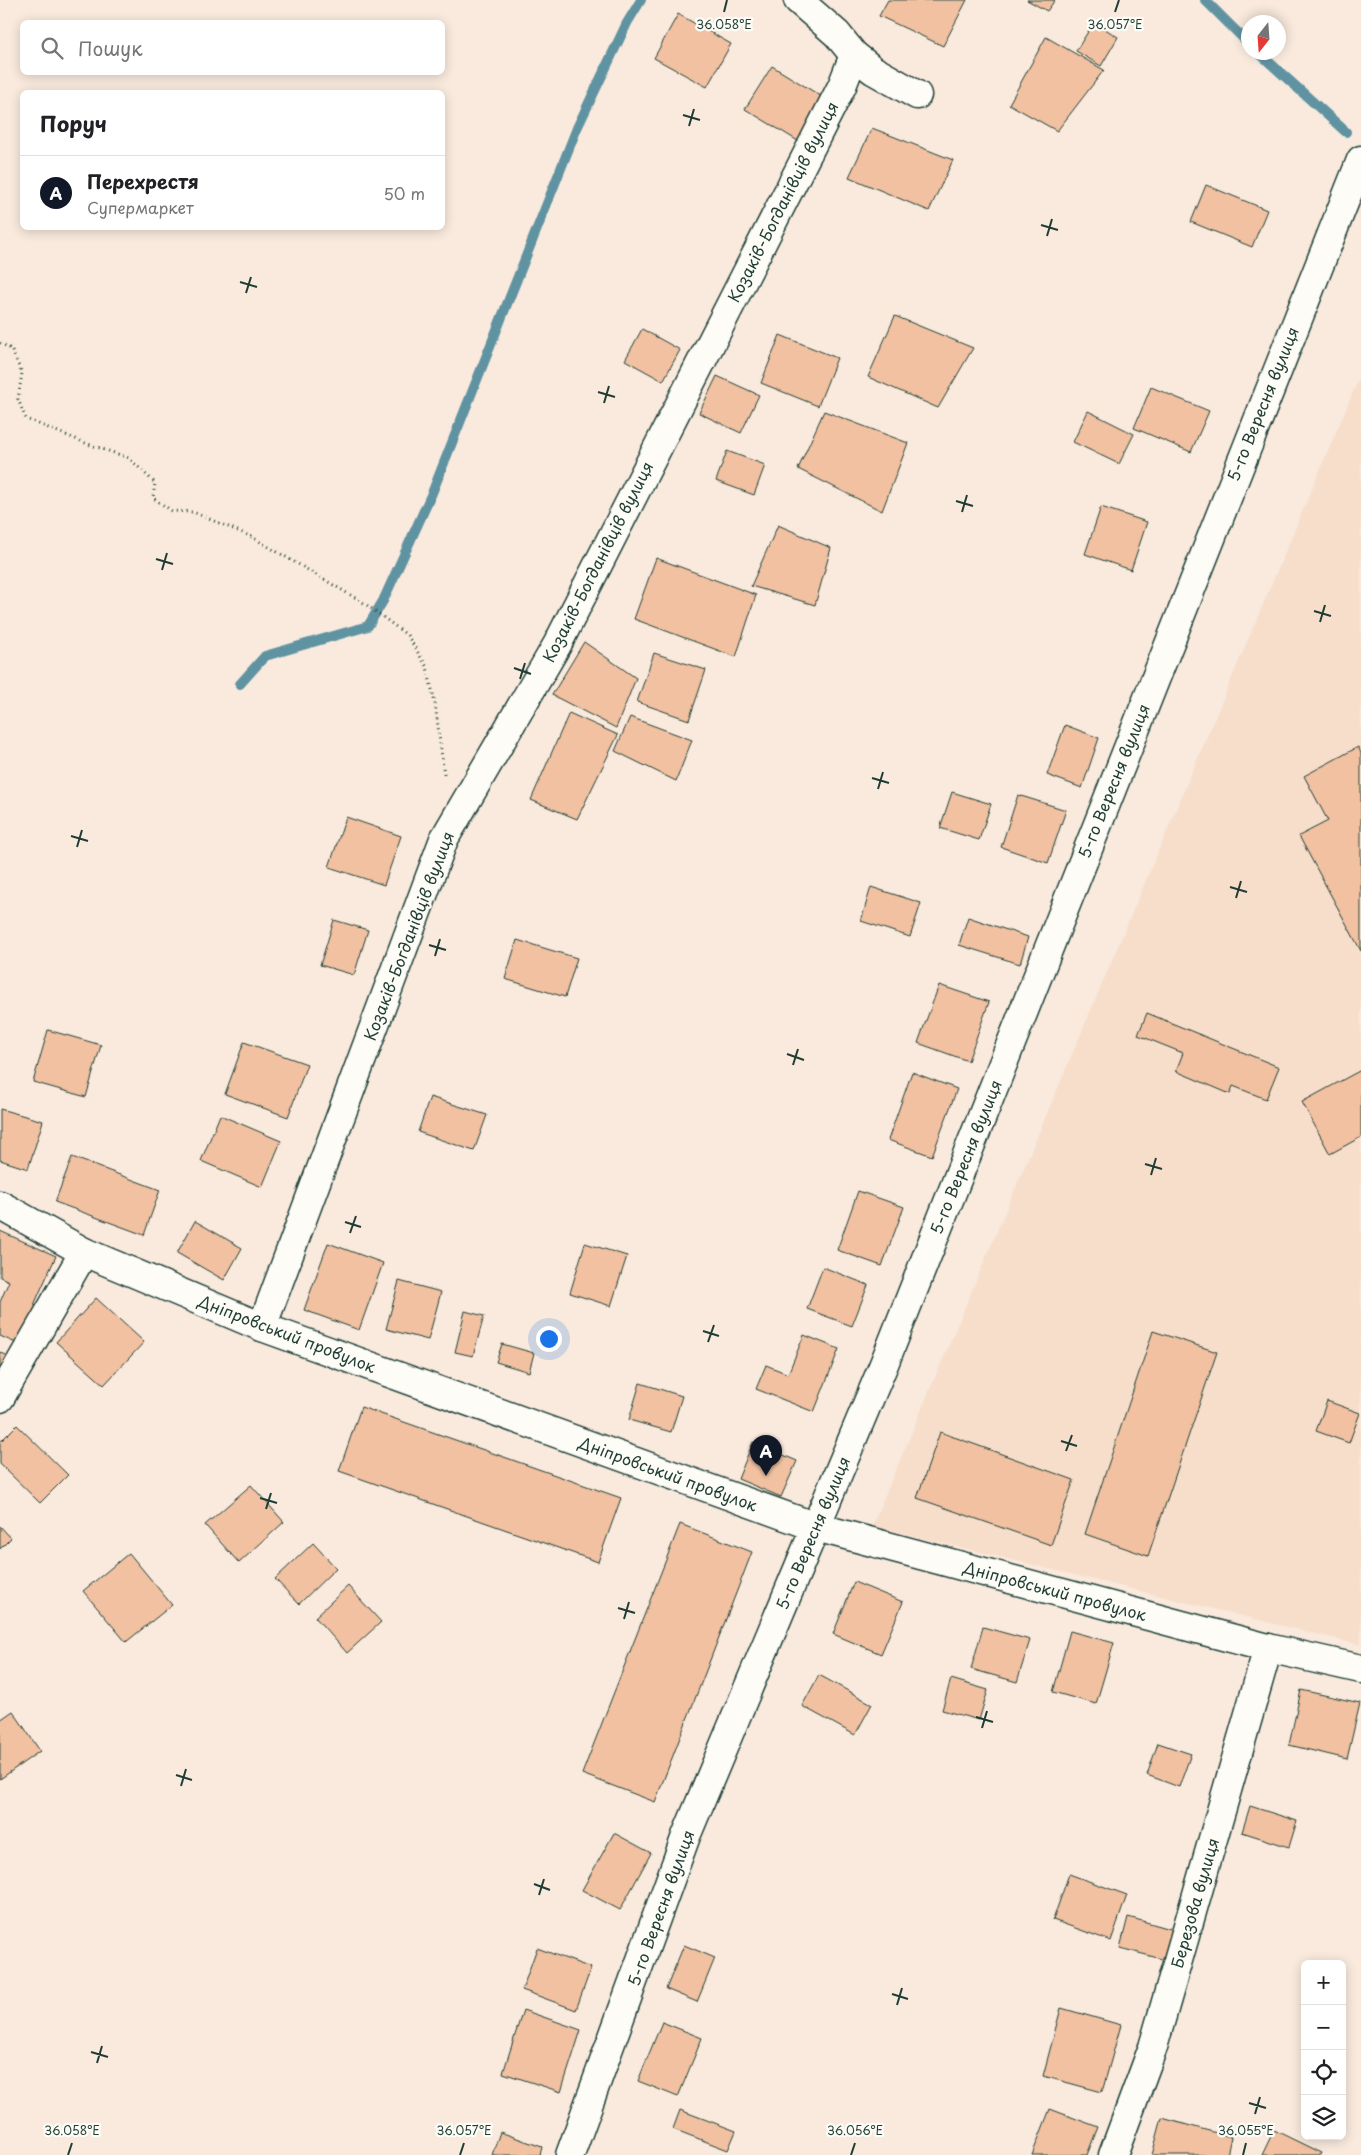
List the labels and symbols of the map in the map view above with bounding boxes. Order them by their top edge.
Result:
text: 36.058°E [696,15,752,33]
text: 36.057°E [1087,15,1143,33]
north arrow [1241,15,1286,60]
street label: Козаків-Богданівців вулиця [721,97,843,306]
street label: 5-го Вересня вулиця [1220,323,1304,484]
street label: Козаків-Богданівців вулиця [536,457,658,666]
street label: 5-го Вересня вулиця [1071,700,1155,861]
street label: Козаків-Богданівців вулиця [357,828,459,1044]
street label: 5-го Вересня вулиця [923,1076,1007,1237]
street label: Дніпровський провулок [194,1288,380,1378]
your location [536,1326,562,1352]
street label: Дніпровський провулок [575,1429,761,1517]
pin: A [750,1435,782,1476]
street label: 5-го Вересня вулиця [769,1452,855,1613]
street label: Дніпровський провулок [960,1554,1150,1626]
street label: 5-го Вересня вулиця [621,1826,699,1989]
street label: Березова вулиця [1164,1835,1224,1971]
text: 36.058°E [44,2121,100,2139]
text: 36.057°E [436,2121,492,2139]
text: 36.056°E [827,2121,883,2139]
text: 36.055°E [1218,2121,1274,2139]

